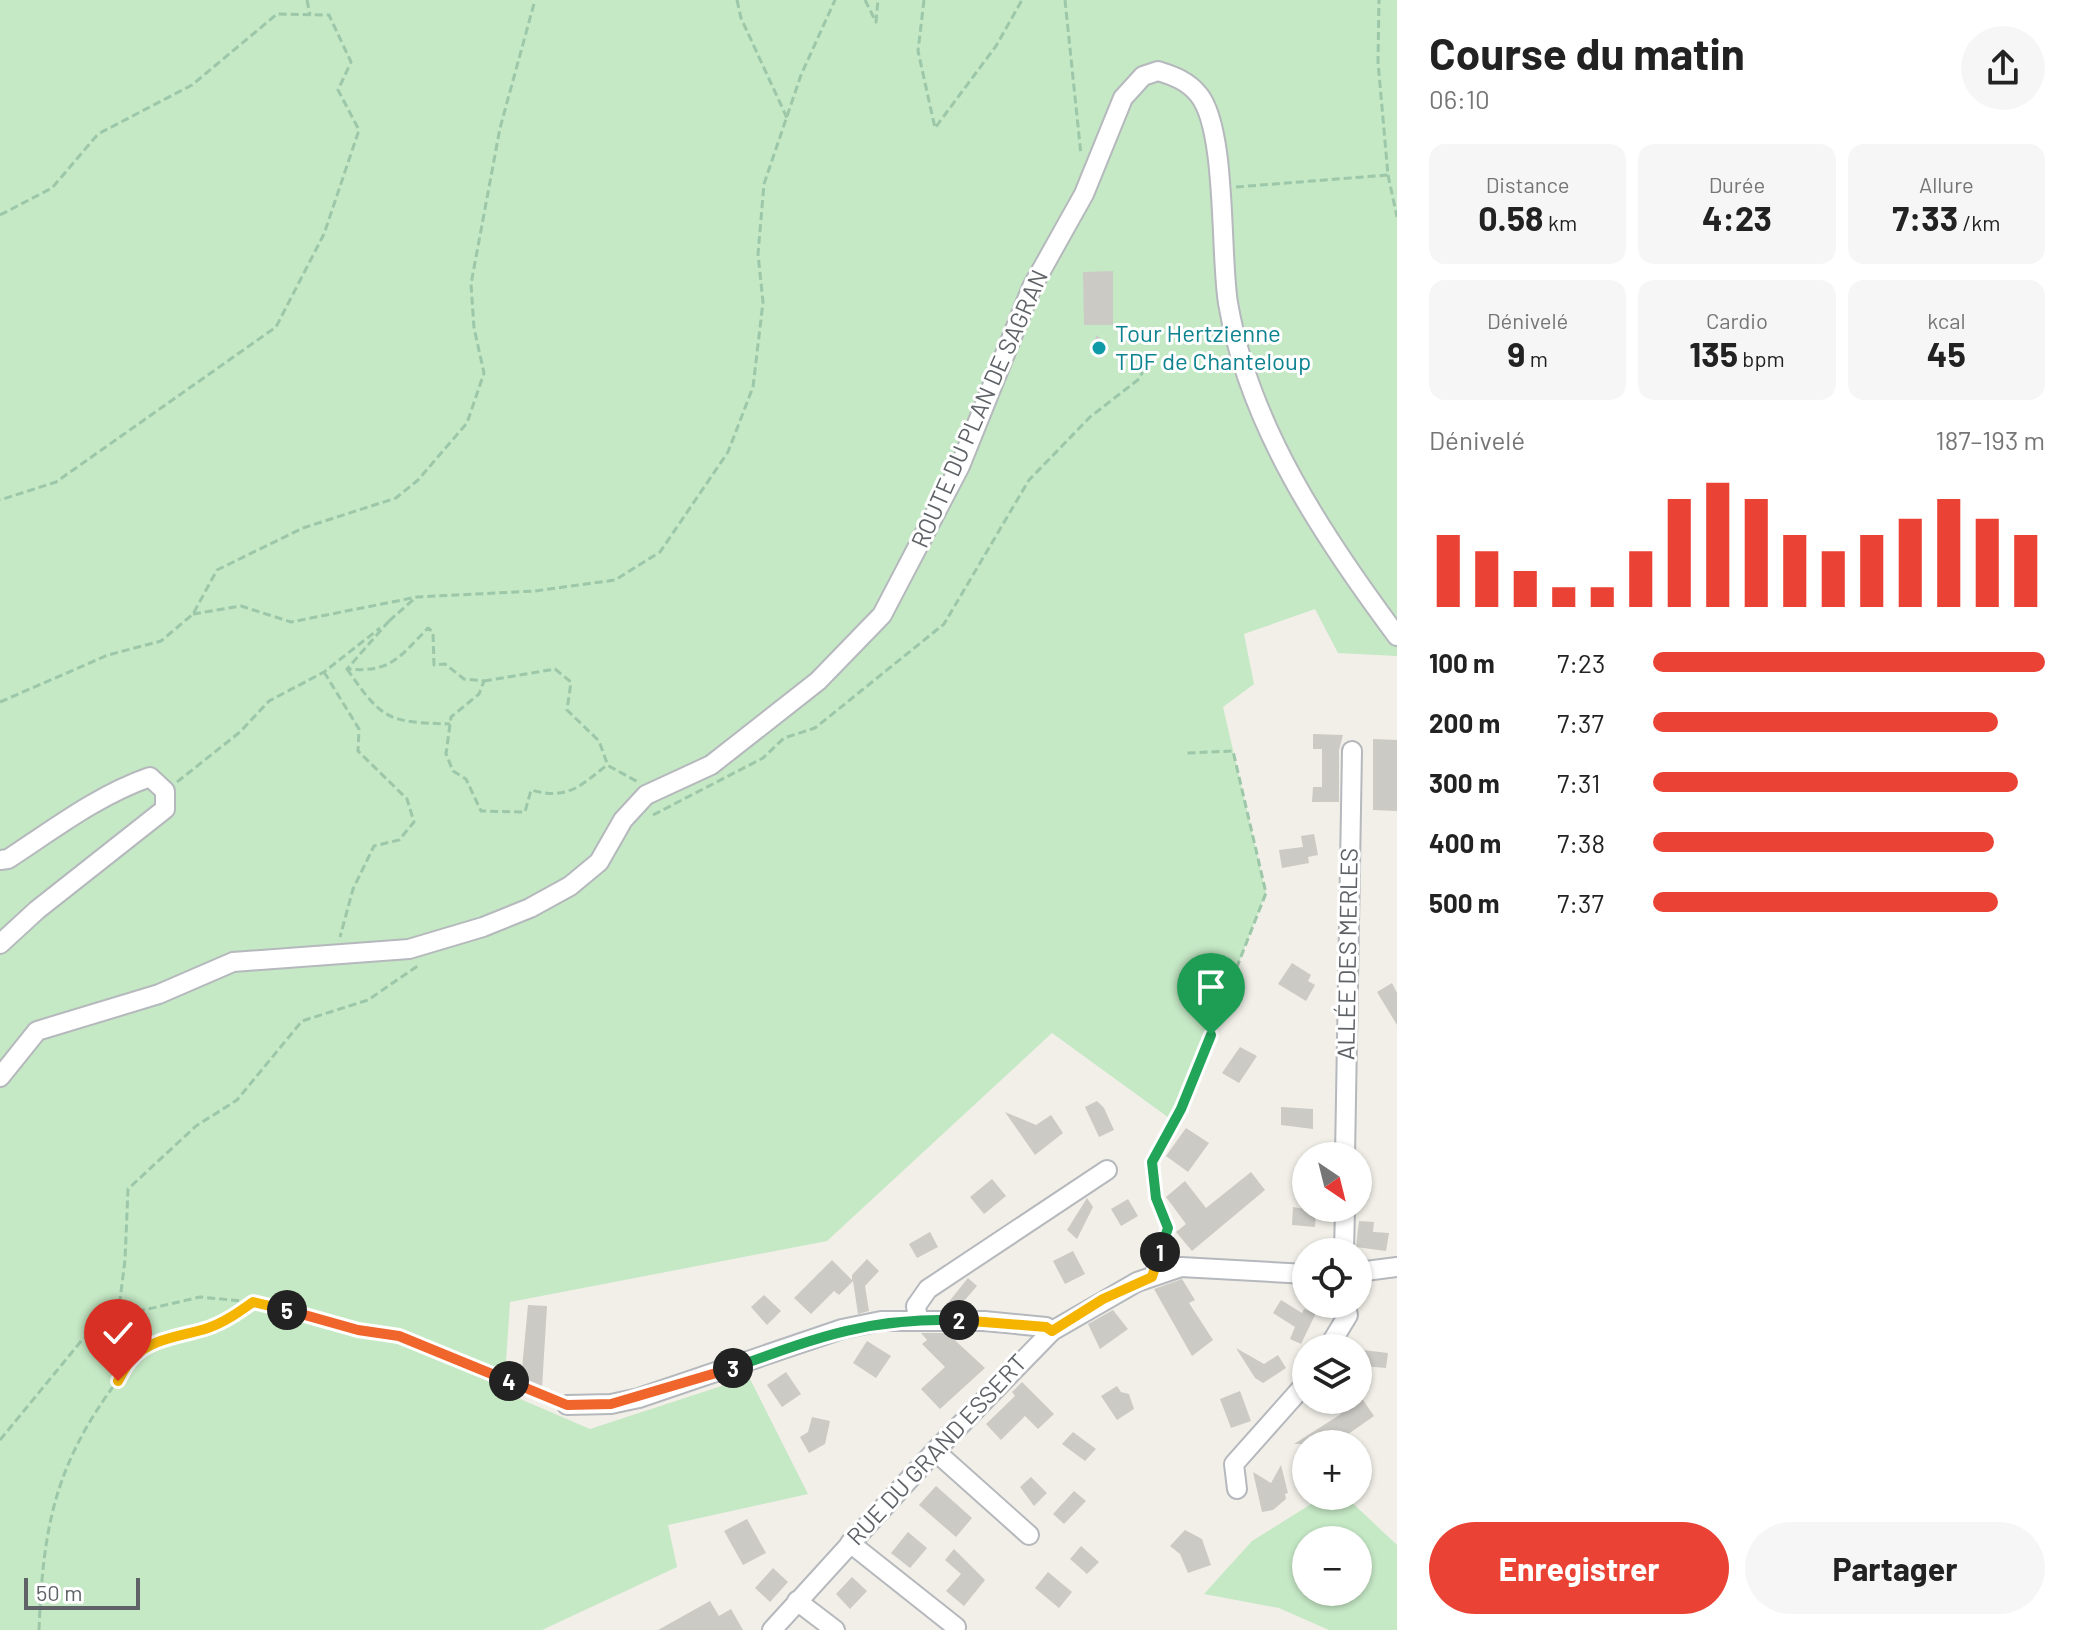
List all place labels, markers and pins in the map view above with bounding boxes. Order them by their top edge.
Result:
place label: Tour Hertzienne TDF de Chanteloup [1115,318,1311,375]
marker: Tour Hertzienne TDF de Chanteloup [1090,339,1108,357]
pin [1177,953,1245,1035]
pin: 1 [1140,1232,1180,1272]
pin: 5 [267,1290,307,1330]
pin [84,1299,152,1381]
pin: 2 [939,1300,979,1340]
pin: 3 [713,1348,753,1388]
pin: 4 [489,1361,529,1401]

